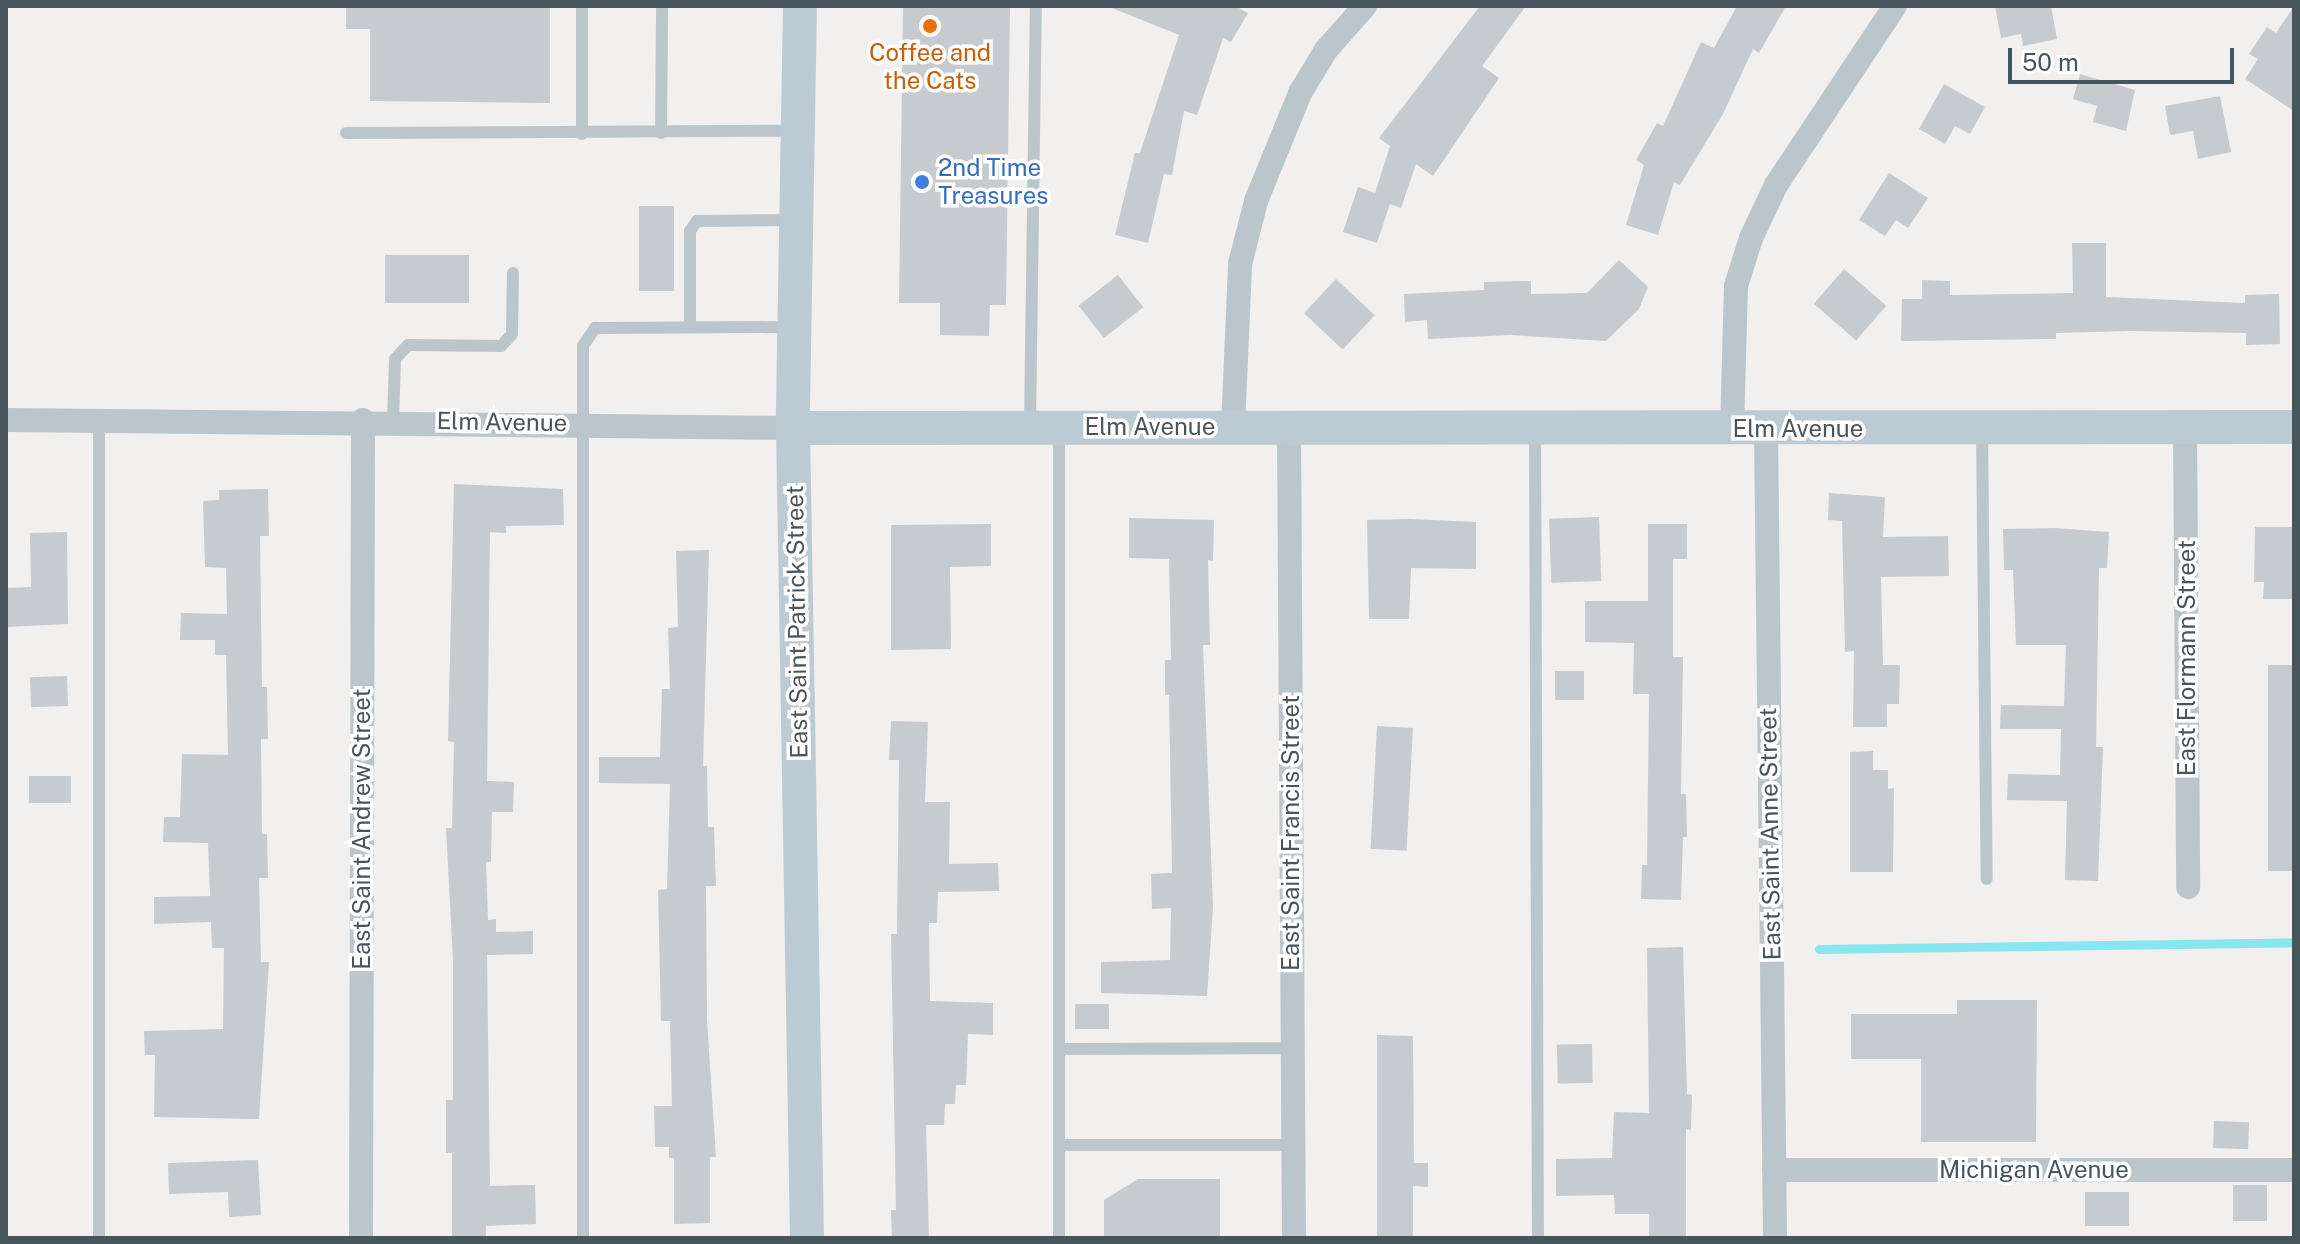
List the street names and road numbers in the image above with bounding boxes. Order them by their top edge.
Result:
street label: Elm Avenue [436,406,568,438]
street label: Elm Avenue [1085,413,1215,441]
street label: Elm Avenue [1733,415,1863,443]
street label: East Saint Patrick Street [780,485,814,759]
street label: East Flormann Street [2173,540,2201,776]
street label: East Saint Andrew Street [348,688,376,970]
street label: East Saint Francis Street [1277,695,1305,971]
street label: East Saint Anne Street [1753,707,1787,961]
street label: Michigan Avenue [1939,1156,2129,1184]

